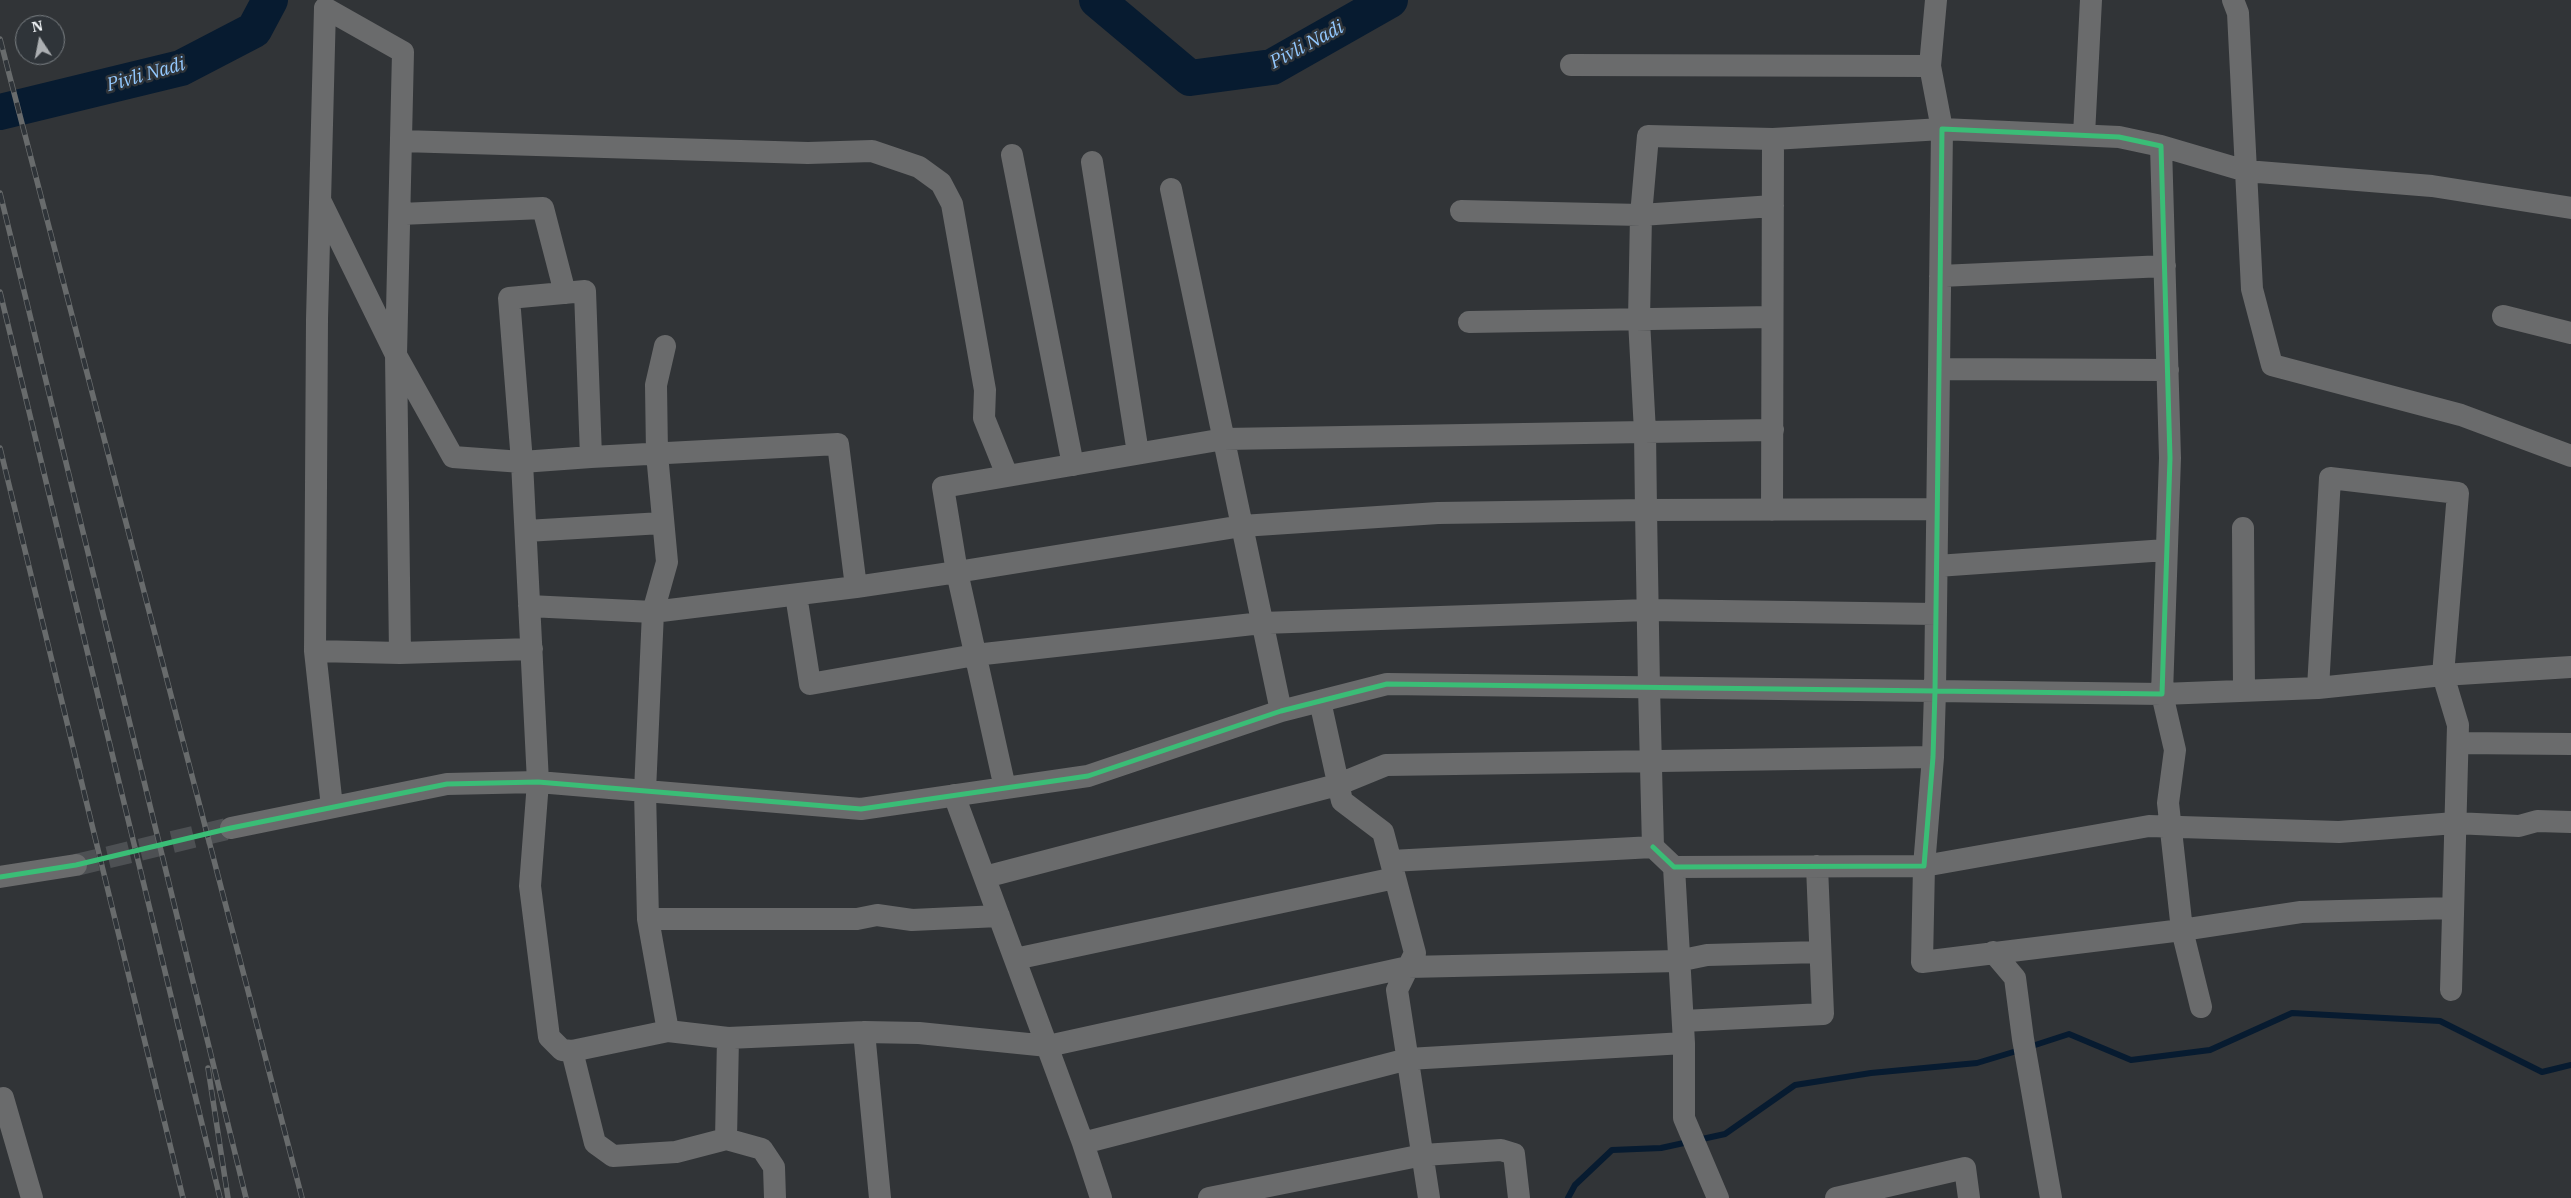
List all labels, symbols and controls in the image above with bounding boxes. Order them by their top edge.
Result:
north arrow [15,15,65,65]
text: N [30,16,44,36]
water label: Pivli Nadi [1266,16,1348,74]
water label: Pivli Nadi [104,53,188,97]

